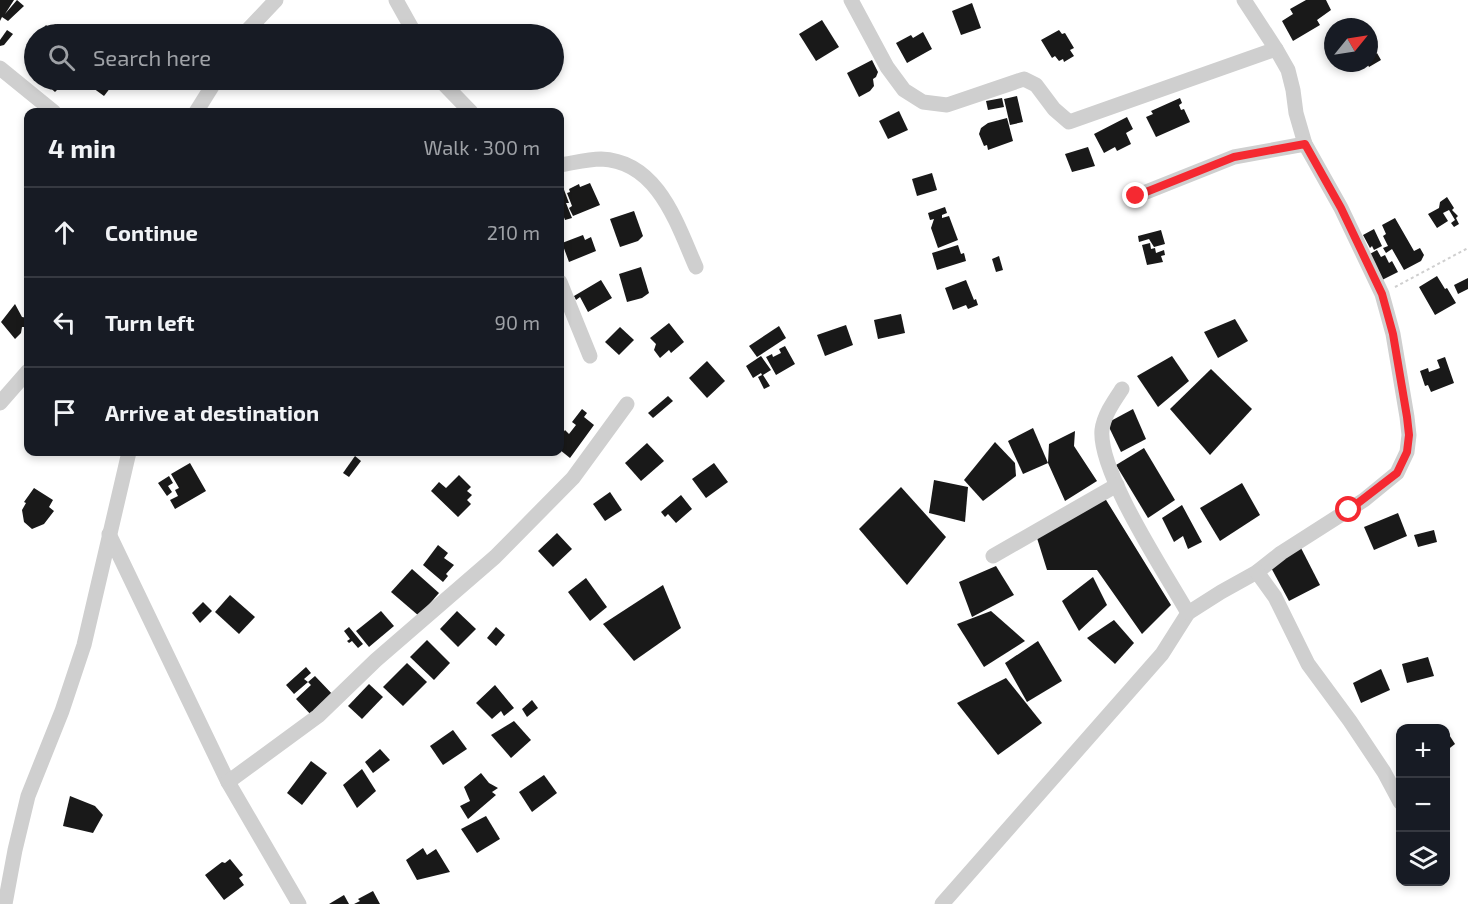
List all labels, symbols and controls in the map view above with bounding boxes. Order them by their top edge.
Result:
north arrow [1324,18,1378,72]
search box [24,24,564,90]
icon: search [45,41,78,74]
text: Search here [93,44,211,70]
text: 4 min [48,132,116,163]
text: Walk · 300 m [424,135,540,159]
route end [1122,182,1148,208]
icon: ahead [48,216,81,249]
text: Continue [105,219,198,245]
text: 210 m [487,220,540,244]
icon: left [48,306,81,339]
text: Turn left [105,309,194,335]
text: 90 m [495,310,540,334]
icon: arrive [48,396,81,429]
text: Arrive at destination [105,399,319,425]
route start [1335,496,1361,522]
map controls [1396,724,1450,886]
button: + [1396,724,1450,778]
button: − [1396,778,1450,832]
button: layers [1396,832,1450,886]

